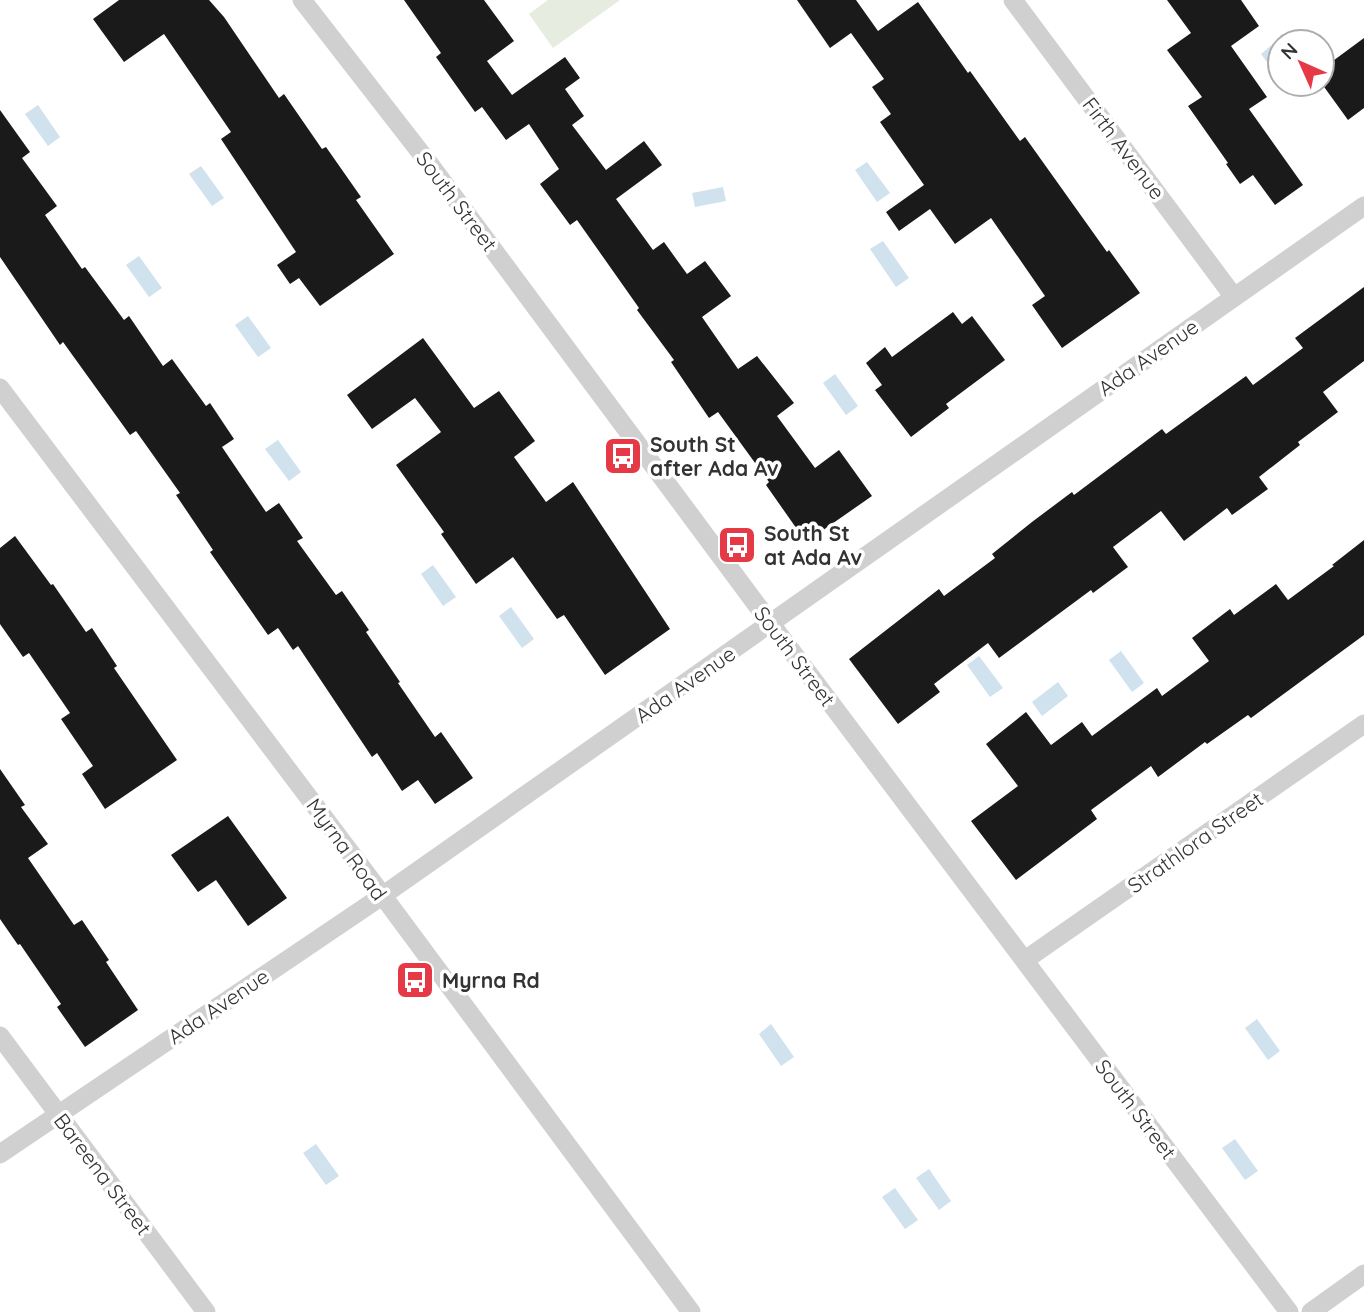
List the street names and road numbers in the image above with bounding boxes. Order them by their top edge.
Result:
street label: Firth Avenue [1077,92,1171,204]
street label: South Street [411,146,503,256]
street label: Ada Avenue [1093,313,1203,401]
street label: South Street [749,601,841,711]
street label: Ada Avenue [630,640,740,728]
street label: Strathlora Street [1122,786,1268,898]
street label: Myrna Road [301,793,393,905]
street label: Ada Avenue [162,963,274,1049]
street label: South Street [1090,1054,1182,1164]
street label: Bareena Street [49,1108,157,1240]

